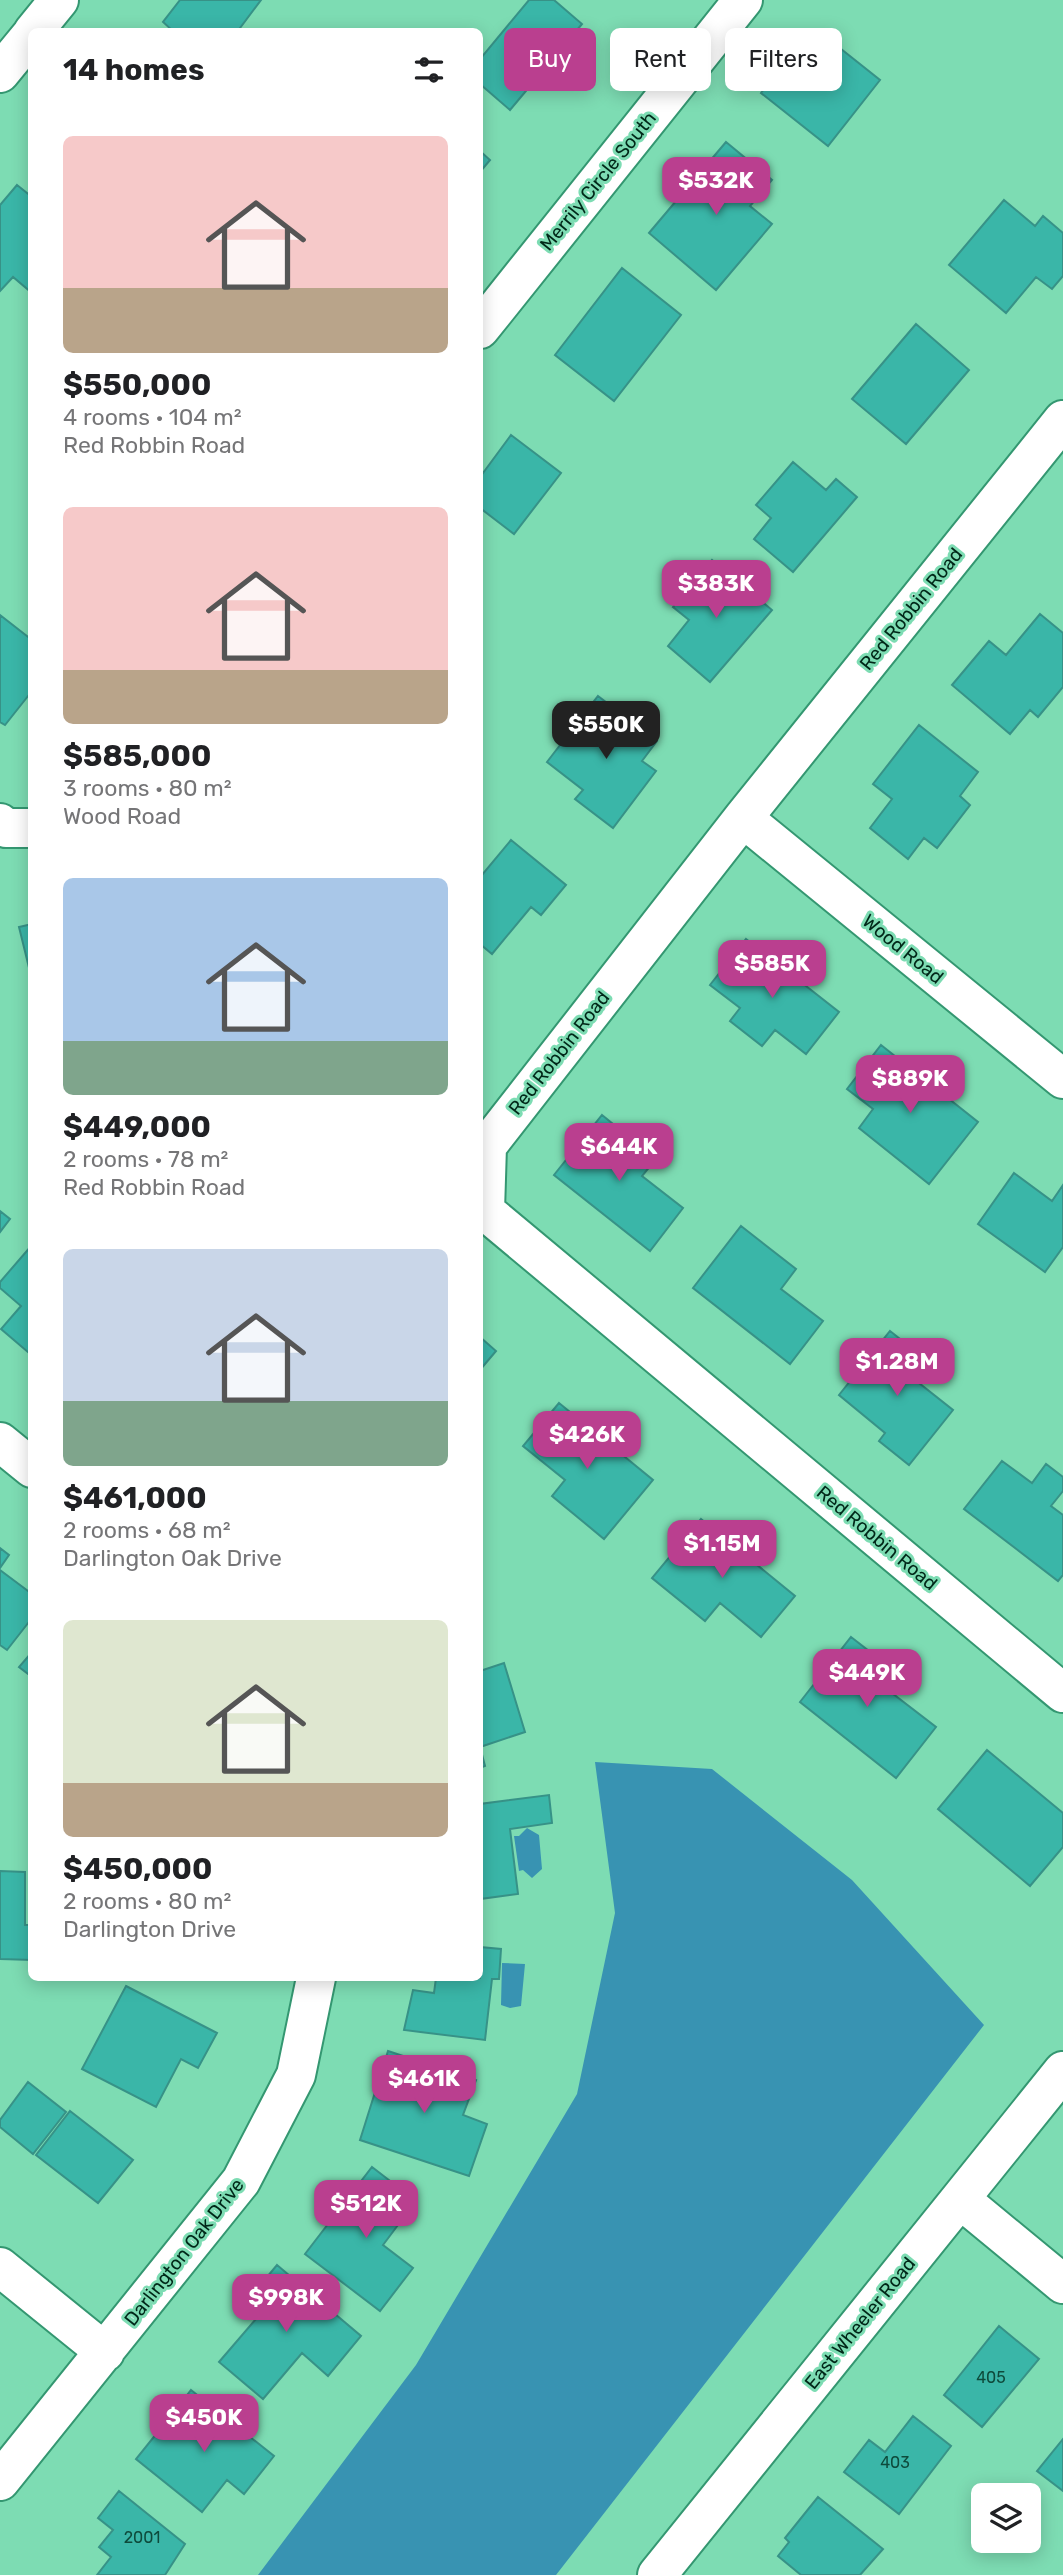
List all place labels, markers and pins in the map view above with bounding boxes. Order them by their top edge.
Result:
pin: $532K [667,158,765,217]
pin: $383K [667,560,765,620]
pin: $550K [557,702,655,761]
pin: $585K [723,940,821,1000]
pin: $889K [861,1056,959,1115]
pin: $644K [570,1124,668,1183]
pin: $1.28M [840,1338,954,1398]
pin: $426K [538,1412,636,1471]
pin: $1.15M [665,1520,779,1580]
pin: $449K [818,1650,916,1709]
pin: $461K [375,2056,473,2115]
pin: $512K [317,2180,415,2240]
pin: $998K [237,2274,335,2334]
pin: $450K [155,2394,253,2454]

